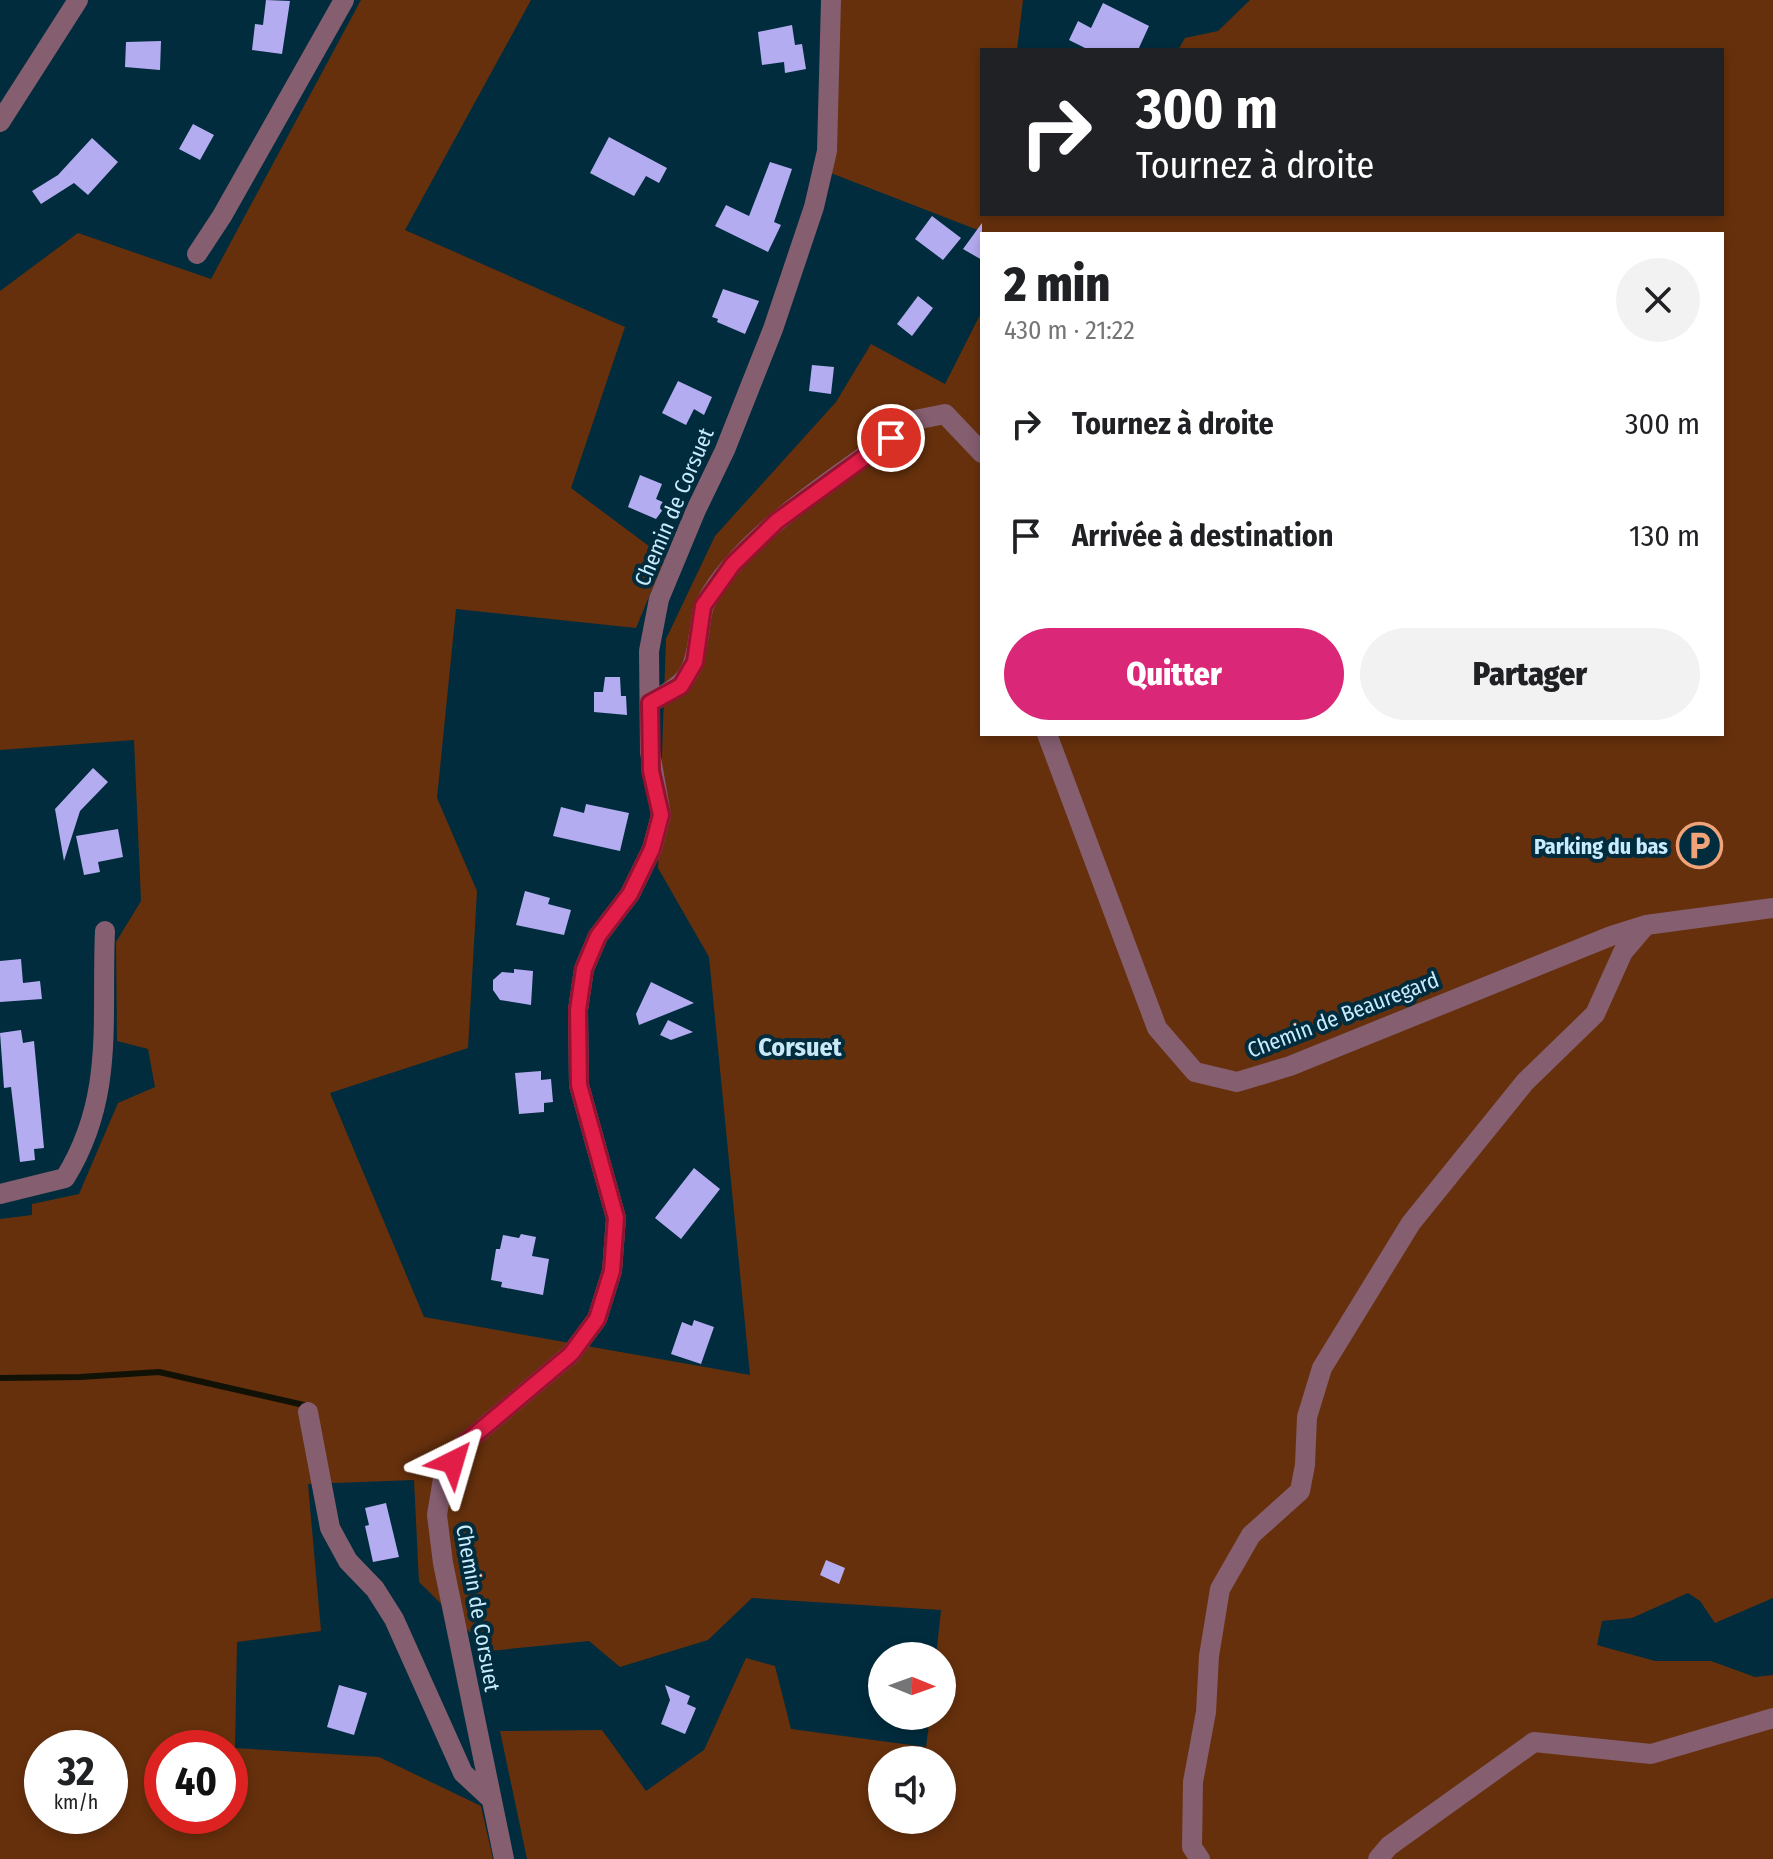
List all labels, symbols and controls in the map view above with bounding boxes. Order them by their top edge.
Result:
text: 300 m [1136,76,1278,143]
icon: right [1004,80,1108,184]
text: Tournez à droite [1136,144,1374,188]
text: 2 min [1004,256,1110,314]
button: close [1616,258,1700,342]
text: 430 m · 21:22 [1004,315,1135,346]
icon: right [1004,402,1048,446]
pin [857,404,925,472]
text: Tournez à droite [1072,406,1274,442]
text: 300 m [1625,406,1700,442]
icon: arrive [869,416,913,460]
street label: Chemin de Corsuet [629,423,720,590]
icon: arrive [1004,514,1048,558]
text: Arrivée à destination [1072,518,1333,554]
text: 130 m [1629,518,1700,554]
button: Quitter [1004,628,1344,720]
button: Partager [1360,628,1700,720]
parking icon: Parking du bas [1675,822,1723,870]
place label: Parking du bas [1534,833,1668,860]
street label: Chemin de Beauregard [1243,966,1443,1064]
district label: Corsuet [758,1032,843,1063]
position arrow [411,1420,495,1504]
street label: Chemin de Corsuet [450,1522,506,1694]
north arrow [868,1642,956,1730]
map controls [868,1642,956,1834]
speed limit sign: 40 [144,1730,248,1834]
button: sound [868,1746,956,1834]
text: 32 [57,1748,95,1796]
text: km/h [54,1790,98,1814]

